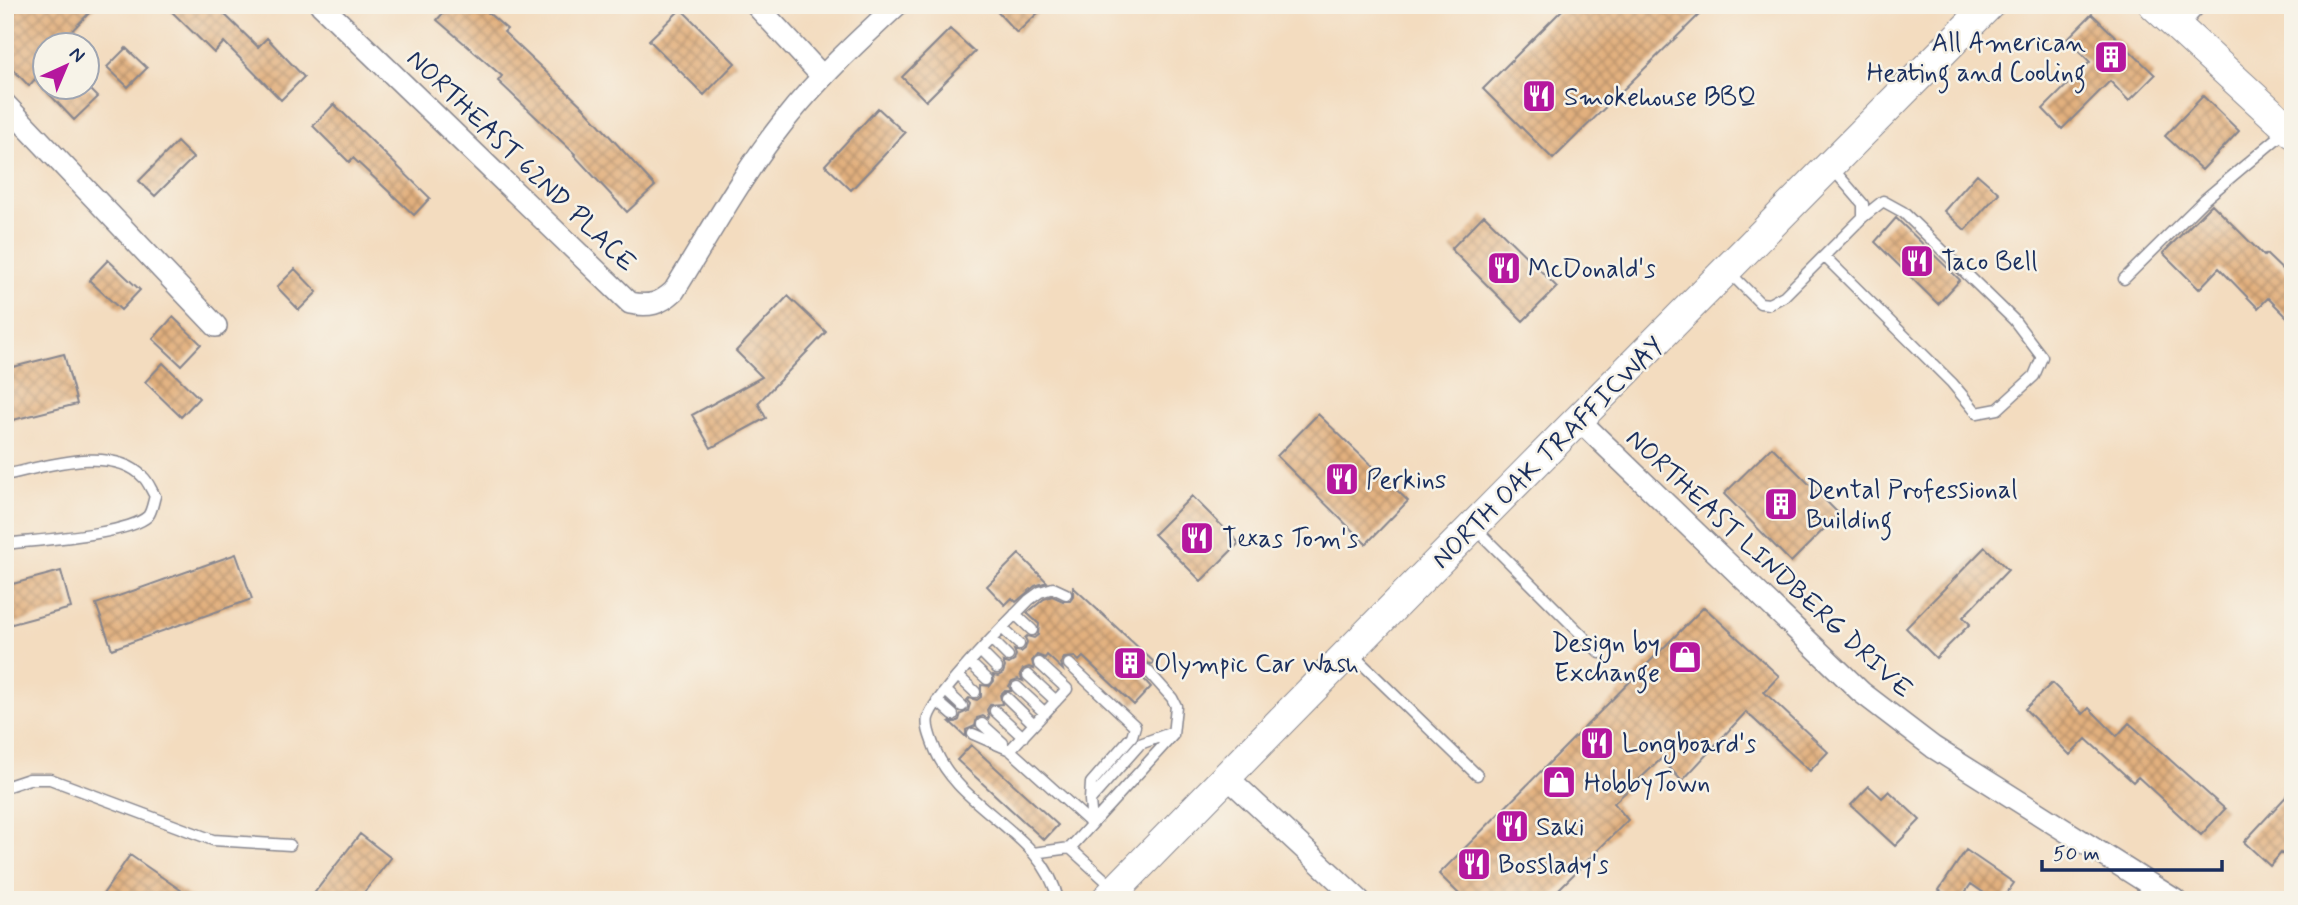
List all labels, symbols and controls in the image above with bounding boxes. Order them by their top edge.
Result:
place label: All American Heating and Cooling [1867,27,2086,94]
north arrow [32,32,102,102]
building icon: All American Heating and Cooling [2092,38,2130,76]
text: N [64,41,90,68]
street label: NORTHEAST 62ND PLACE [398,43,643,280]
restaurant icon: Smokehouse BBQ [1520,77,1558,115]
place label: Smokehouse BBQ [1564,81,1756,115]
restaurant icon: Taco Bell [1898,242,1936,280]
place label: Taco Bell [1941,246,2038,280]
restaurant icon: McDonald's [1485,249,1523,287]
place label: McDonald's [1528,253,1656,287]
street label: NORTH OAK TRAFFICWAY [1425,330,1672,577]
street label: NORTHEAST LINDBERG DRIVE [1618,422,1919,707]
restaurant icon: Perkins [1323,460,1361,498]
place label: Perkins [1366,464,1447,498]
place label: Dental Professional Building [1806,474,2018,541]
building icon: Dental Professional Building [1762,485,1800,523]
restaurant icon: Texas Tom's [1178,519,1216,557]
place label: Texas Tom's [1222,523,1358,557]
place label: Design by Exchange [1552,627,1660,694]
shop icon: Design by Exchange [1666,638,1704,676]
building icon: Olympic Car Wash [1111,644,1149,682]
place label: Olympic Car Wash [1154,648,1359,682]
restaurant icon: Longboard's [1578,724,1616,762]
place label: Longboard's [1622,728,1756,764]
shop icon: HobbyTown [1540,763,1578,801]
place label: HobbyTown [1584,767,1710,801]
restaurant icon: Saki [1493,807,1531,845]
place label: Saki [1536,811,1585,845]
scale bar [2042,828,2223,872]
text: 50 m [2053,840,2100,868]
restaurant icon: Bosslady's [1455,845,1493,883]
place label: Bosslady's [1498,849,1609,883]

